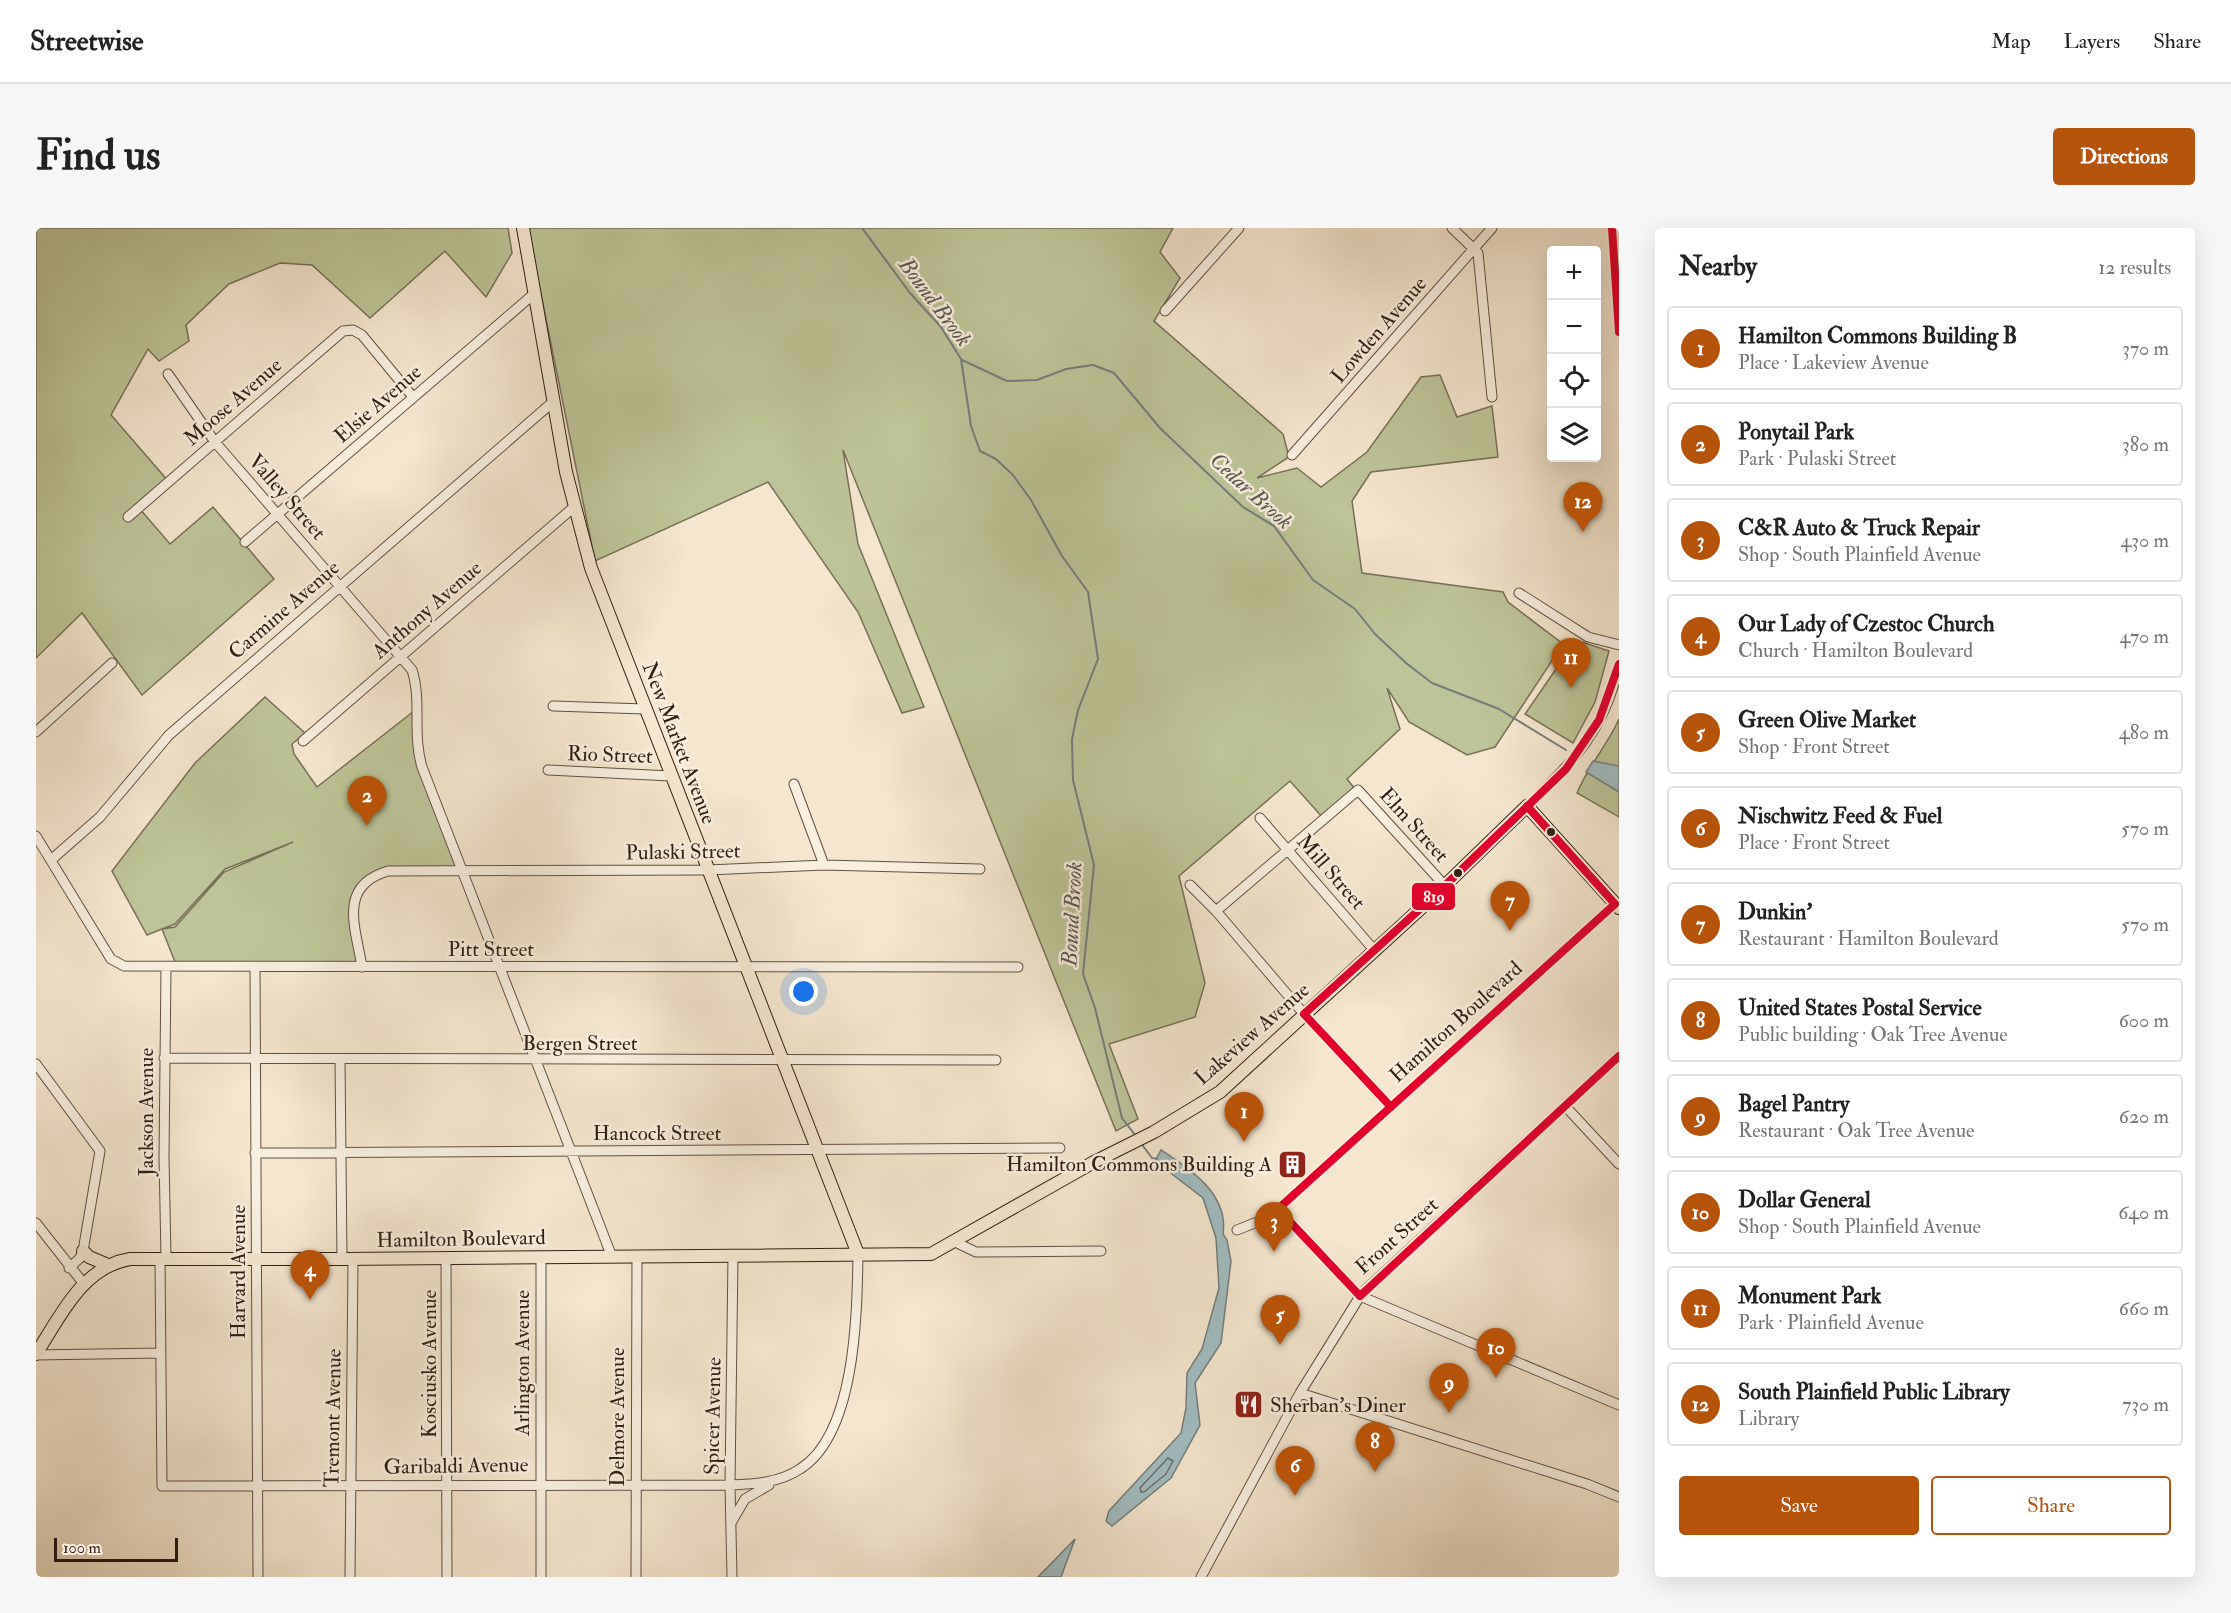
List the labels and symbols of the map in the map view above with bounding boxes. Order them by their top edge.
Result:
water label: Bound Brook [892,251,978,352]
street label: Lowden Avenue [1325,271,1433,389]
street label: Moose Avenue [178,352,288,452]
street label: Elsie Avenue [329,359,427,449]
water label: Cedar Brook [1204,446,1298,536]
street label: Valley Street [242,448,332,546]
pin: 12 [1564,482,1602,532]
street label: Carmine Avenue [223,554,345,666]
street label: Anthony Avenue [366,555,488,666]
pin: 11 [1552,638,1591,688]
street label: New Market Avenue [636,658,722,828]
street label: Rio Street [567,740,653,770]
pin: 2 [348,776,386,826]
street label: Elm Street [1373,782,1455,868]
unlabelled marker [1545,826,1557,838]
street label: Mill Street [1291,829,1371,916]
street label: Pulaski Street [625,837,741,867]
water label: Bound Brook [1055,861,1089,968]
unlabelled marker [1452,867,1464,879]
line badge: 819 [1411,882,1456,911]
pin: 7 [1490,882,1530,931]
text: 819 [1423,887,1445,907]
street label: Pitt Street [448,936,534,963]
street label: Hamilton Boulevard [1384,955,1529,1089]
street label: Lakeview Avenue [1189,976,1315,1091]
your location [789,977,818,1006]
street label: Bergen Street [522,1030,638,1057]
street label: Jackson Avenue [133,1048,160,1177]
pin: 1 [1224,1092,1264,1142]
street label: Hancock Street [593,1120,722,1147]
building icon: Hamilton Commons Building A [1277,1148,1309,1180]
place label: Hamilton Commons Building A [1006,1151,1272,1178]
street label: Front Street [1350,1191,1444,1281]
pin: 3 [1254,1202,1294,1252]
street label: Harvard Avenue [225,1204,252,1339]
street label: Hamilton Boulevard [376,1224,547,1254]
pin: 4 [290,1250,330,1300]
street label: Kosciusko Avenue [416,1289,443,1438]
street label: Arlington Avenue [509,1290,536,1437]
pin: 5 [1260,1296,1300,1345]
pin: 10 [1476,1328,1516,1378]
street label: Delmore Avenue [604,1347,631,1487]
street label: Tremont Avenue [318,1348,348,1488]
street label: Spicer Avenue [698,1357,728,1475]
pin: 9 [1430,1364,1468,1413]
restaurant icon: Sherban's Diner [1233,1389,1265,1421]
place label: Sherban's Diner [1270,1392,1406,1419]
pin: 8 [1356,1422,1394,1472]
pin: 6 [1276,1446,1314,1496]
street label: Garibaldi Avenue [383,1451,529,1481]
scale bar [54,1535,178,1562]

